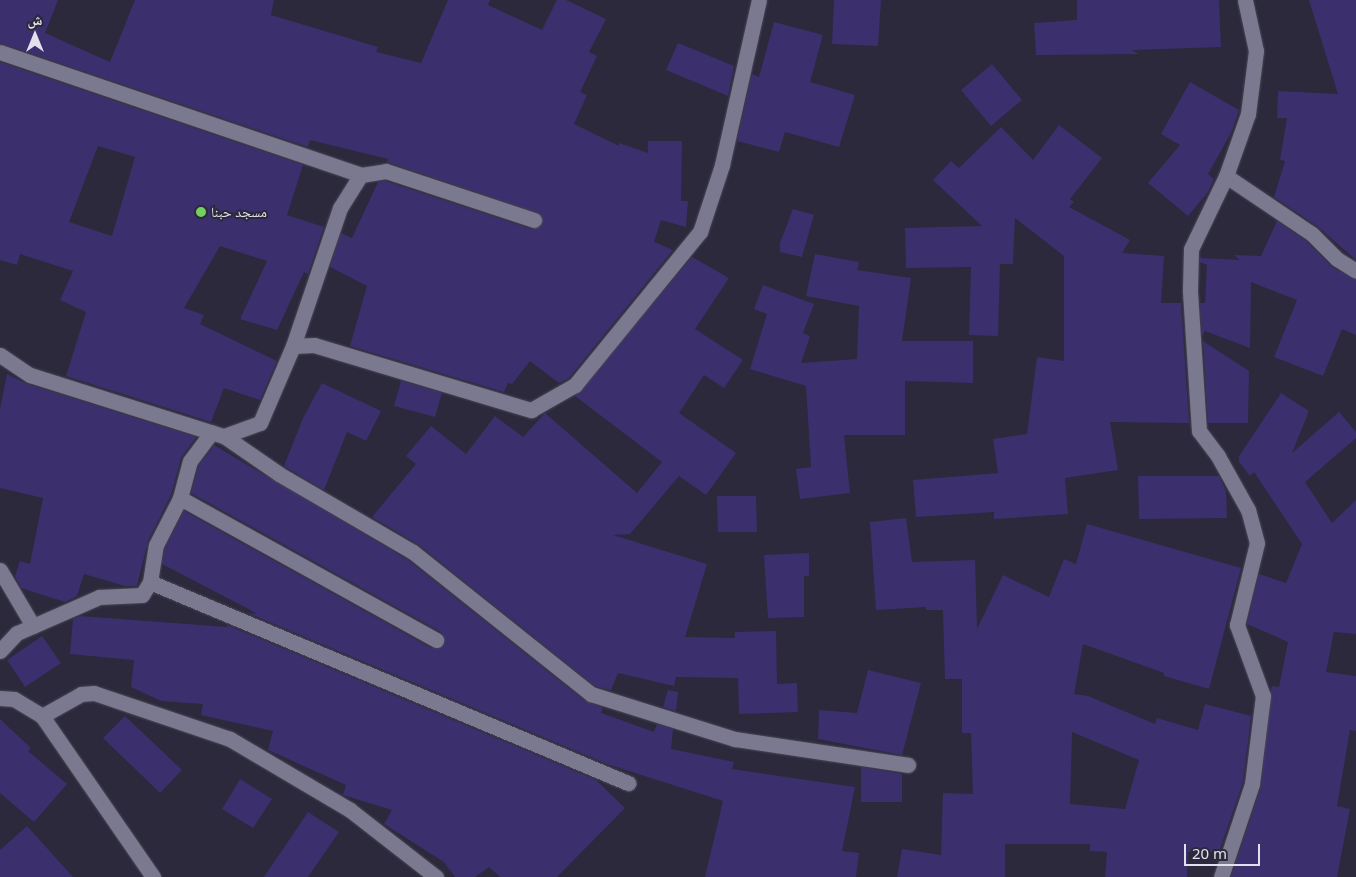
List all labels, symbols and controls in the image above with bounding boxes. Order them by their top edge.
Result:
north arrow [10,10,60,60]
text: ش [28,10,42,29]
place label: مسجد حبنا [211,204,267,220]
marker: مسجد حبنا [195,206,207,218]
scale bar [1186,834,1262,866]
text: 20 m [1192,843,1227,863]

